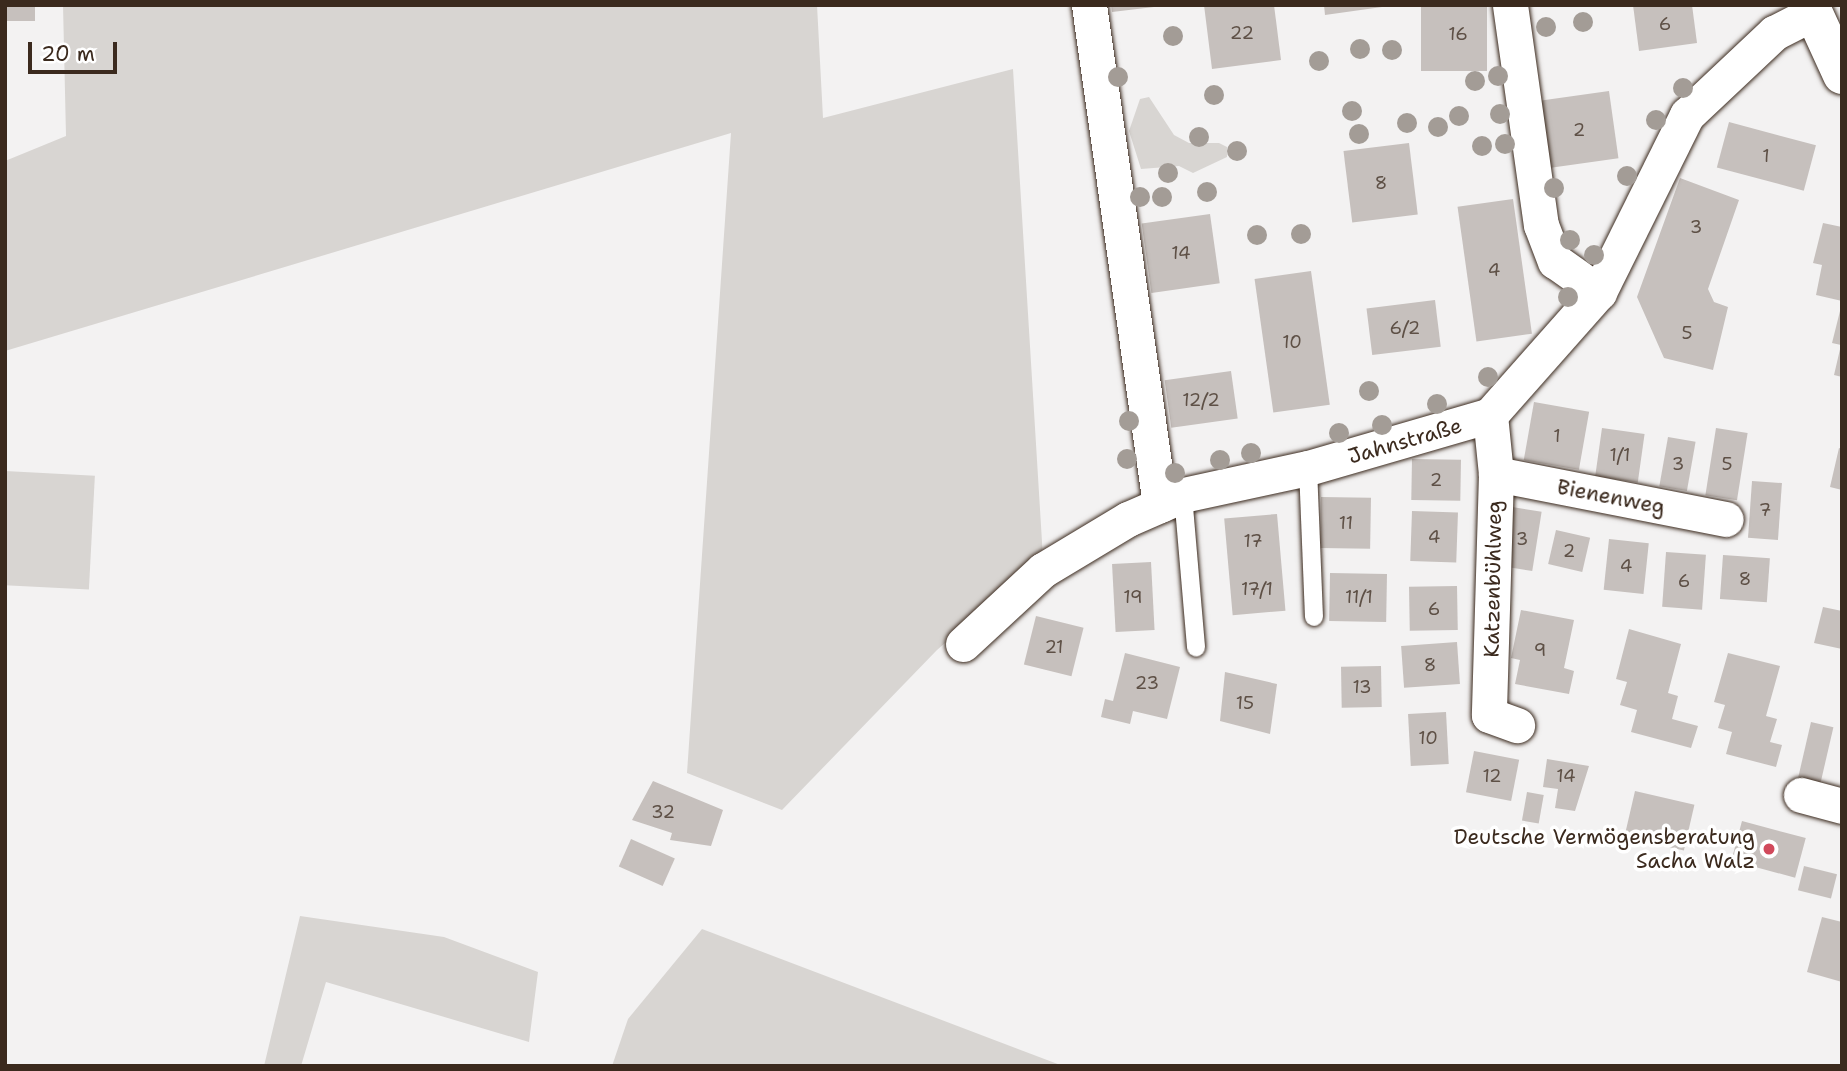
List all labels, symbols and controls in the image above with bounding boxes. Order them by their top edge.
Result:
house number: 6 [1659,13,1671,35]
house number: 22 [1230,22,1254,44]
house number: 16 [1448,23,1468,45]
scale bar [32,28,121,72]
text: 20 m [41,40,95,68]
house number: 2 [1573,119,1585,141]
house number: 1 [1762,145,1770,167]
house number: 8 [1375,172,1387,194]
house number: 3 [1690,216,1702,238]
house number: 14 [1171,242,1191,264]
house number: 4 [1488,259,1500,281]
house number: 6/2 [1390,317,1420,339]
house number: 5 [1681,322,1693,344]
house number: 10 [1282,331,1302,353]
house number: 12/2 [1182,389,1220,411]
street label: Jahnstraße [1345,413,1465,469]
house number: 1 [1553,425,1561,447]
house number: 1/1 [1610,444,1630,466]
house number: 3 [1672,453,1684,475]
house number: 5 [1721,453,1733,475]
house number: 2 [1430,469,1442,491]
street label: Bienenweg [1555,474,1667,520]
house number: 7 [1759,499,1771,521]
street label: Katzenbühlweg [1479,500,1507,658]
house number: 11 [1339,512,1353,534]
house number: 4 [1428,526,1440,548]
house number: 3 [1516,528,1528,550]
house number: 17 [1243,530,1263,552]
house number: 2 [1563,540,1575,562]
house number: 4 [1620,555,1632,577]
house number: 8 [1739,568,1751,590]
house number: 6 [1678,570,1690,592]
house number: 17/1 [1241,578,1273,600]
house number: 19 [1123,586,1143,608]
house number: 11/1 [1345,586,1373,608]
house number: 6 [1428,598,1440,620]
house number: 21 [1044,636,1064,658]
house number: 9 [1534,639,1546,661]
house number: 8 [1424,654,1436,676]
house number: 23 [1135,672,1159,694]
house number: 13 [1352,676,1372,698]
house number: 15 [1236,692,1254,714]
house number: 10 [1418,727,1438,749]
house number: 12 [1482,765,1502,787]
house number: 14 [1556,765,1576,787]
house number: 32 [651,801,675,823]
place label: Deutsche Vermögensberatung Sacha Walz [1454,824,1755,874]
marker: Deutsche Vermögensberatung Sacha Walz [1761,841,1777,857]

